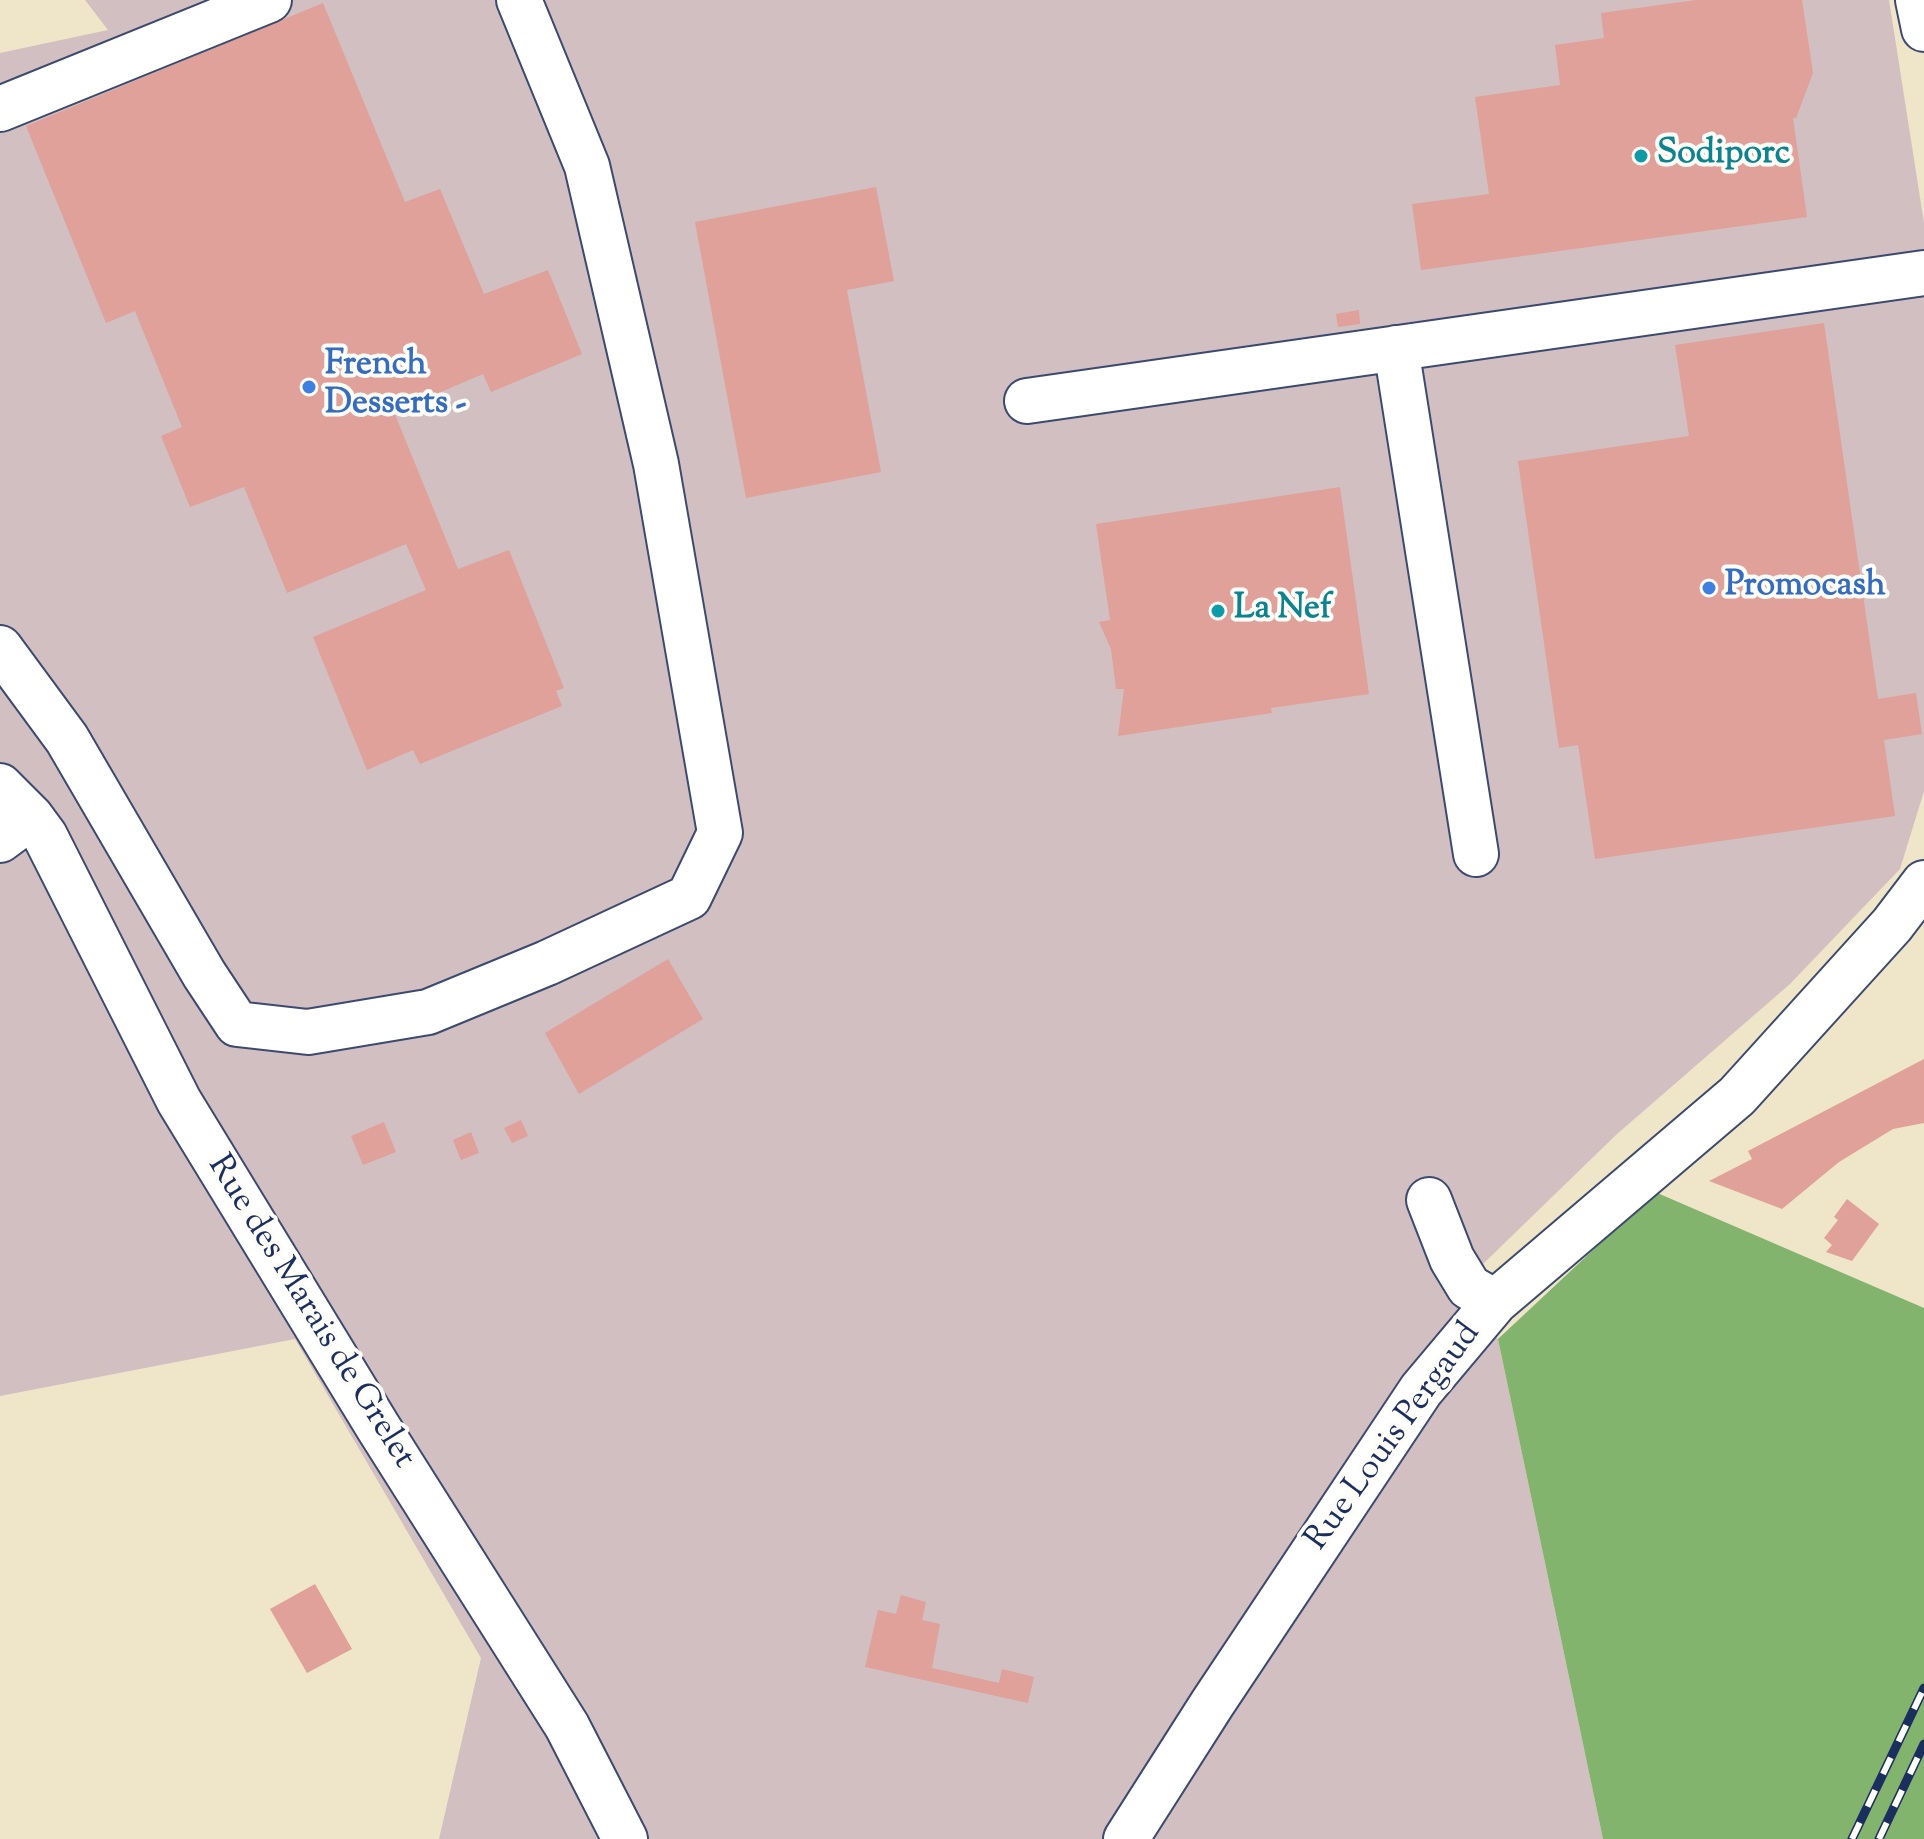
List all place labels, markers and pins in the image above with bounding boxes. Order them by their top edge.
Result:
place label: Sodiporc [1657,136,1790,176]
marker: Sodiporc [1632,147,1650,165]
place label: French Desserts - [325,347,467,426]
marker: French Desserts - [300,378,318,396]
place label: Promocash [1725,568,1886,608]
marker: Promocash [1700,579,1718,597]
place label: La Nef [1234,591,1332,631]
marker: La Nef [1209,602,1227,620]

